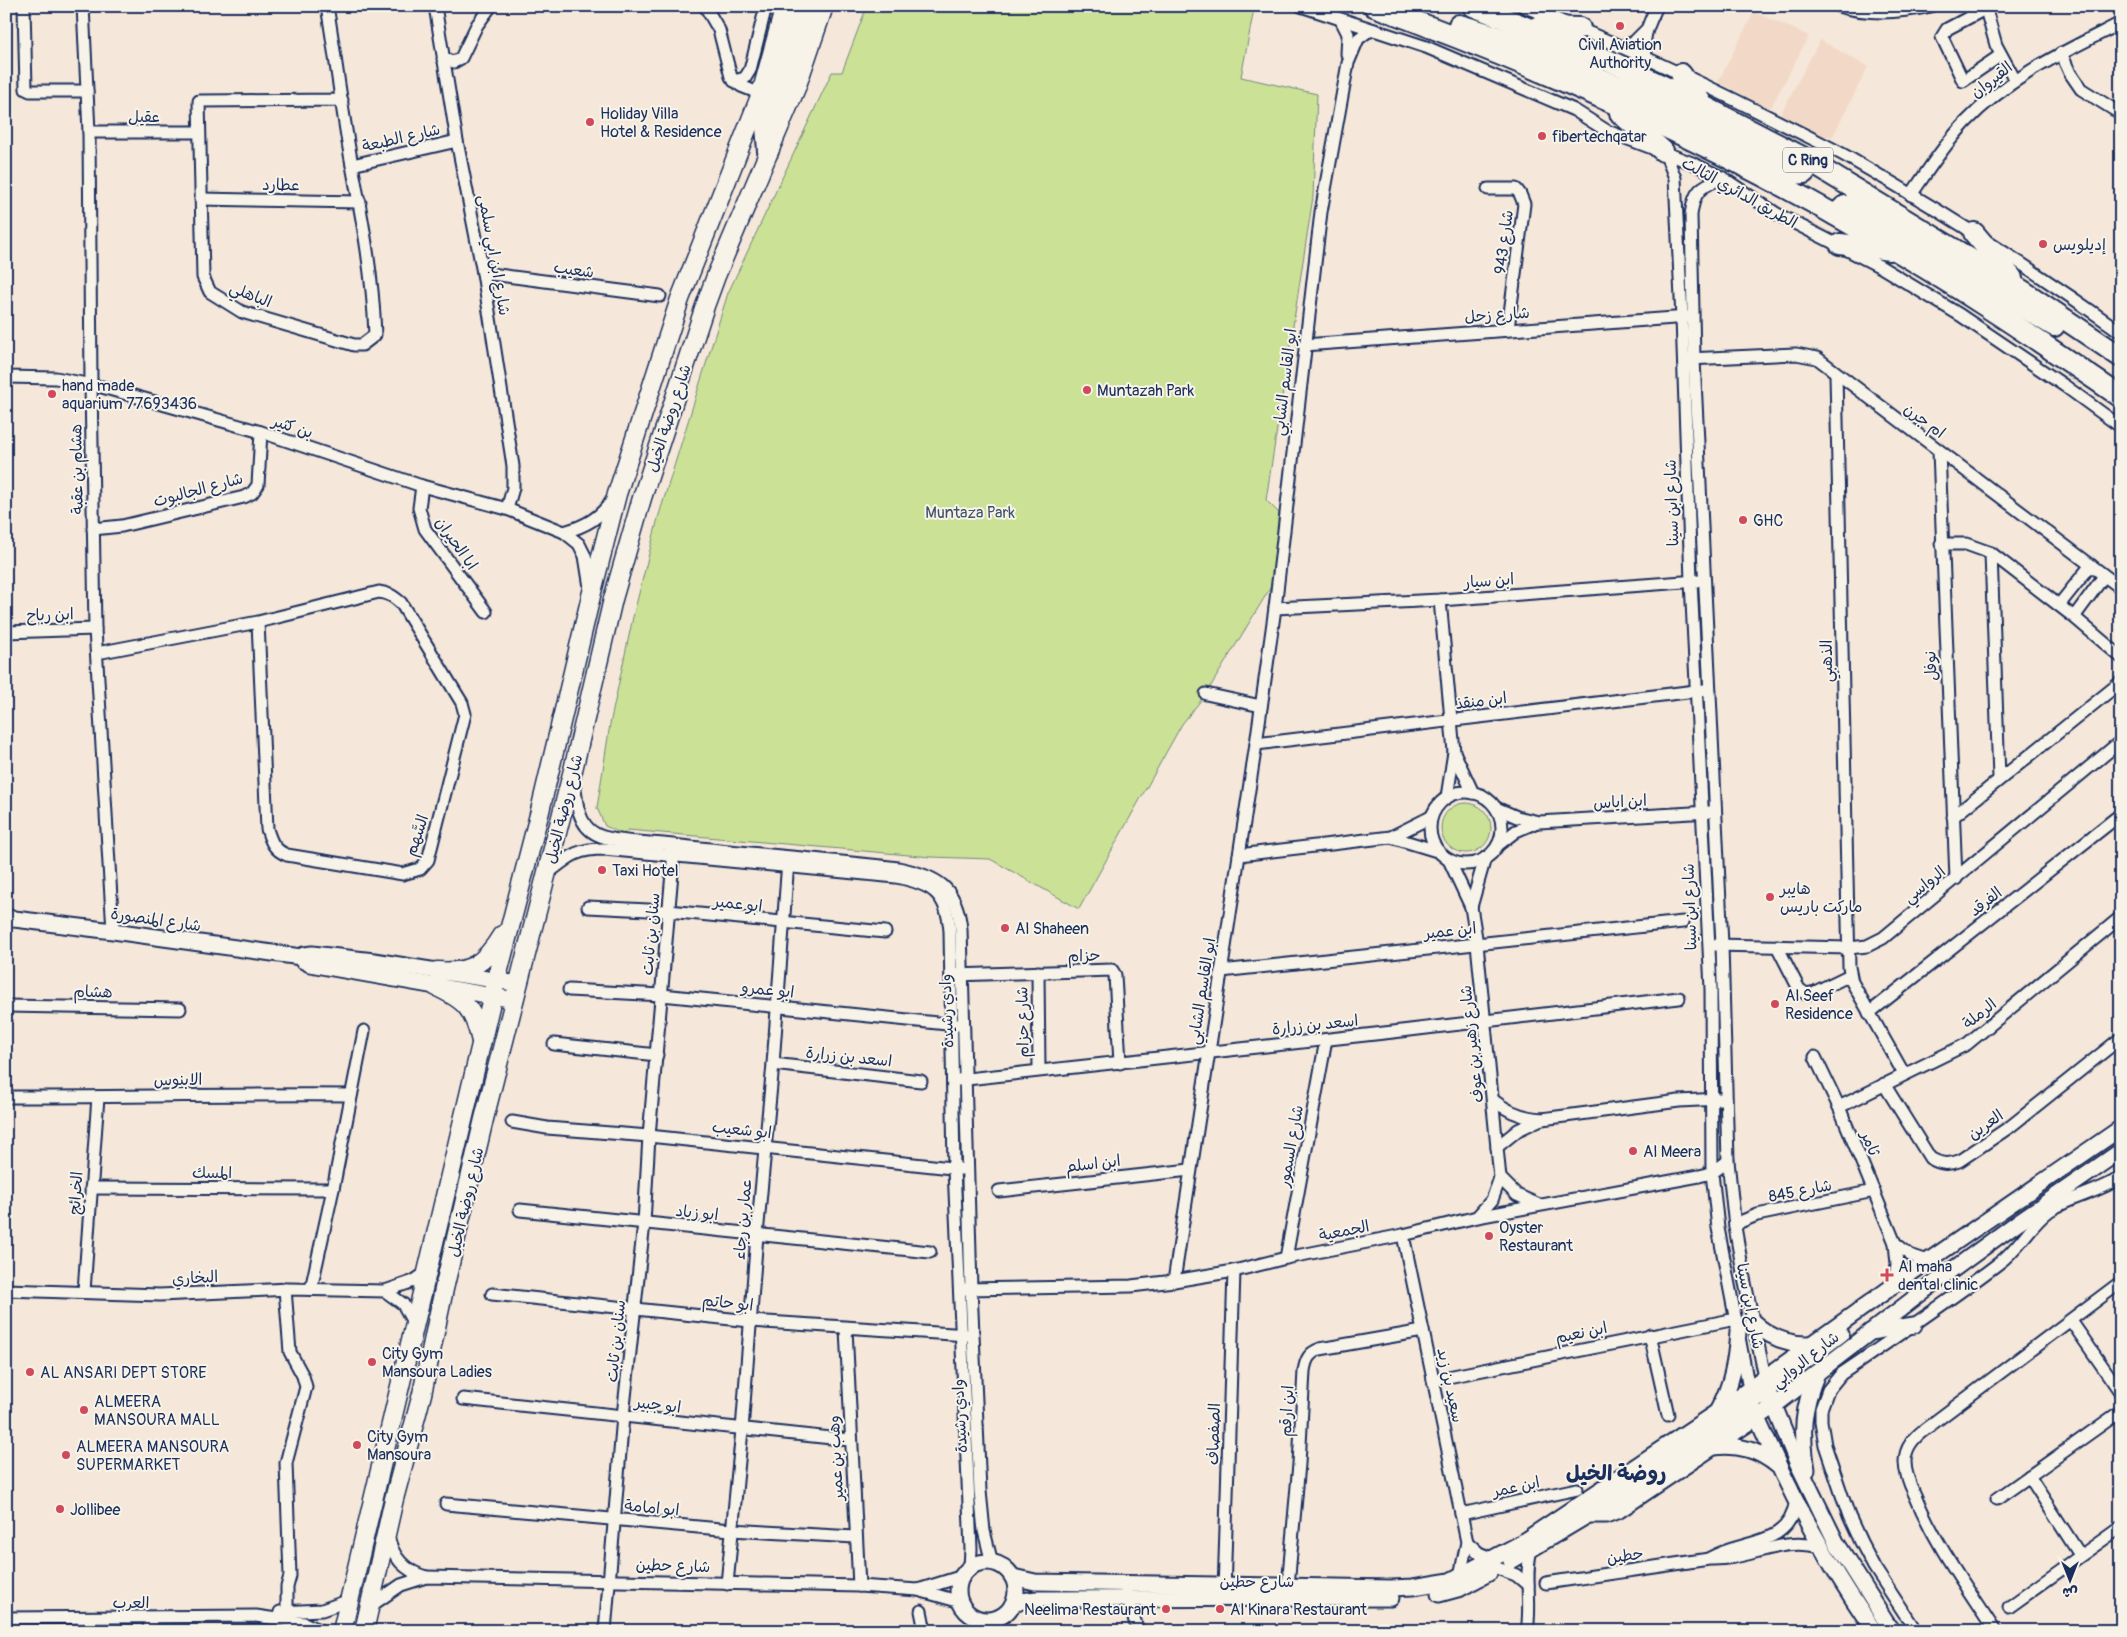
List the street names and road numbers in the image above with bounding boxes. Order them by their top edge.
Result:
street label: القيروان [1967,57,2017,102]
street label: عقيل [128,107,160,127]
street label: شارع الطبعة [360,119,442,158]
road number: C Ring [1783,148,1833,172]
street label: الطريق الدائري الثالث [1678,153,1801,234]
street label: عطارد [262,175,300,195]
street label: شارع ابن ابي سلمى [470,193,514,318]
street label: شارع 943 [1490,209,1519,276]
street label: شعيب [552,257,595,283]
street label: الباهلي [225,277,275,316]
street label: شارع زحل [1464,303,1530,328]
street label: ابو القاسم الشابي [1268,327,1305,437]
street label: شارع روضة الخيل [642,362,697,475]
street label: ام جرن [1898,399,1949,444]
street label: بن كثير [268,410,316,443]
street label: هشام بن عقبة [66,423,90,514]
street label: شارع ابن سينا [1660,459,1685,547]
street label: شارع الجالبوت [151,468,246,513]
street label: ابا الحيران [431,513,482,574]
street label: ابن سيار [1461,569,1515,593]
street label: ابن رباح [26,604,74,626]
street label: الذهبي [1817,639,1841,683]
street label: نوفل [1920,650,1942,682]
street label: ابن منقذ [1454,688,1508,714]
street label: شارع روضة الخيل [541,752,588,866]
street label: ابن اياس [1593,791,1647,813]
street label: السَّهم [401,812,435,860]
street label: الرواسي [1899,862,1953,911]
street label: شارع ابن سينا [1678,863,1703,951]
street label: الفرقد [1965,883,2006,921]
street label: ابو عمير [710,891,763,917]
street label: سنان بن ثابت [637,892,665,976]
street label: شارع المنصورة [109,904,202,937]
street label: ابن عمير [1421,918,1477,944]
street label: ابو القاسم الشابي [1184,936,1224,1047]
street label: حزام [1067,945,1101,969]
street label: وادي رشيدة [936,974,959,1048]
street label: ابو عمرو [739,977,795,1003]
street label: هشام [73,982,113,1004]
street label: شارع زهير بن عوف [1456,984,1489,1104]
street label: شارع حزام [1012,986,1036,1058]
street label: الرملة [1959,994,2001,1033]
street label: اسعد بن زرارة [1271,1011,1359,1039]
street label: اسعد بن زرارة [805,1043,893,1071]
street label: الابنوس [153,1070,203,1090]
street label: شارع السمور [1274,1103,1309,1190]
street label: العرين [1964,1105,2007,1144]
street label: ابو شعيب [711,1117,773,1143]
street label: ثامر [1855,1126,1885,1160]
street label: شارع روضة الخيل [444,1145,489,1259]
street label: ابن اسلم [1064,1151,1122,1179]
street label: المسك [192,1163,232,1183]
street label: الخرائج [65,1171,87,1215]
street label: شارع 845 [1767,1175,1834,1208]
street label: عمار بن رجاء [729,1177,757,1261]
street label: ابو زياد [674,1201,719,1225]
street label: الجمعية [1317,1216,1371,1246]
street label: شارع ابن سينا [1731,1262,1768,1351]
street label: البخاري [171,1267,219,1290]
street label: ابو حاتم [701,1290,754,1318]
street label: سنان بن ثابت [602,1299,630,1383]
street label: ابن نعيم [1553,1318,1610,1350]
street label: شارع الروابي [1768,1327,1846,1396]
street label: سعيد بن زيد [1432,1346,1468,1424]
street label: وادي رشيدة [948,1378,973,1454]
street label: ابن ارقم [1276,1385,1300,1437]
street label: ابو جبير [632,1392,682,1418]
street label: الصفصاف [1203,1403,1225,1465]
street label: وهب بن عمير [824,1415,848,1503]
street label: ابن عمر [1489,1472,1542,1502]
street label: ابو امامة [624,1496,680,1520]
street label: حطين [1606,1544,1645,1568]
street label: شارع حطين [635,1555,711,1578]
street label: شارع حطين [1220,1572,1294,1593]
street label: العرب [113,1593,149,1613]

